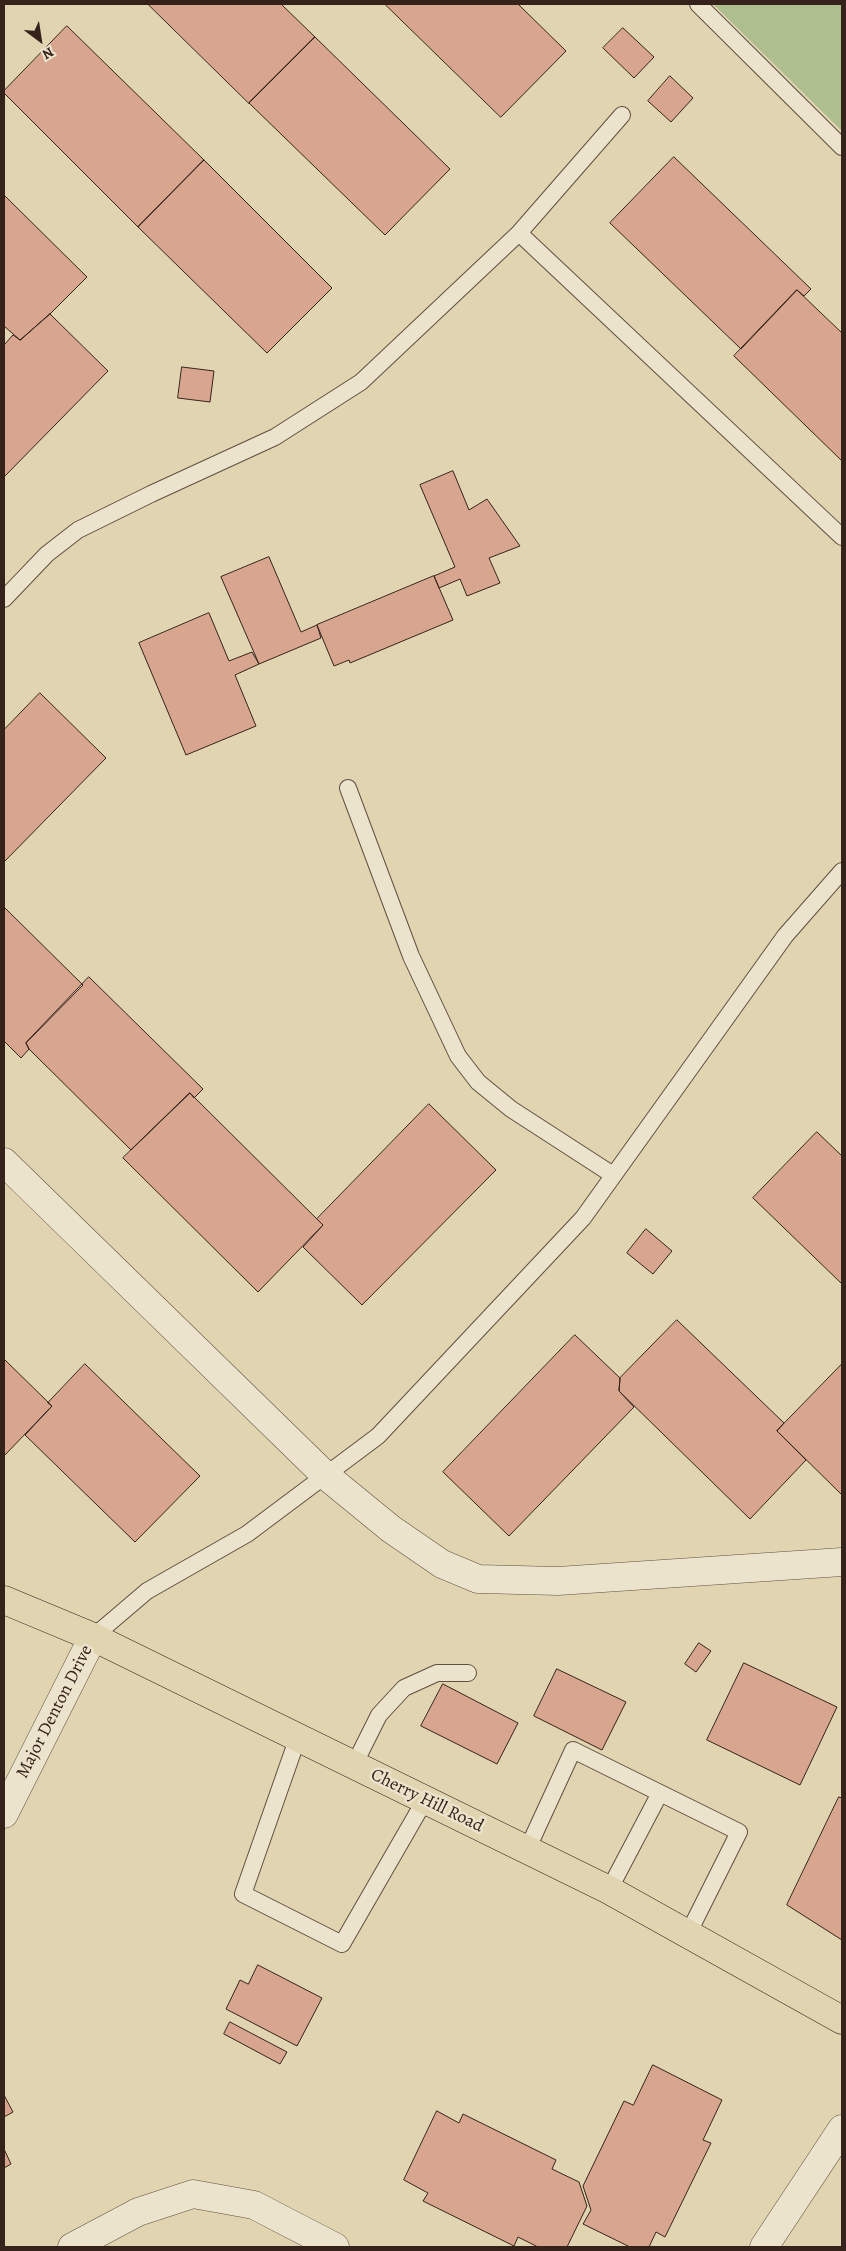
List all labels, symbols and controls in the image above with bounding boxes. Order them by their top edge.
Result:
north arrow [15,15,65,65]
text: N [39,43,57,64]
street label: Major Denton Drive [12,1642,98,1782]
street label: Cherry Hill Road [367,1764,487,1838]

